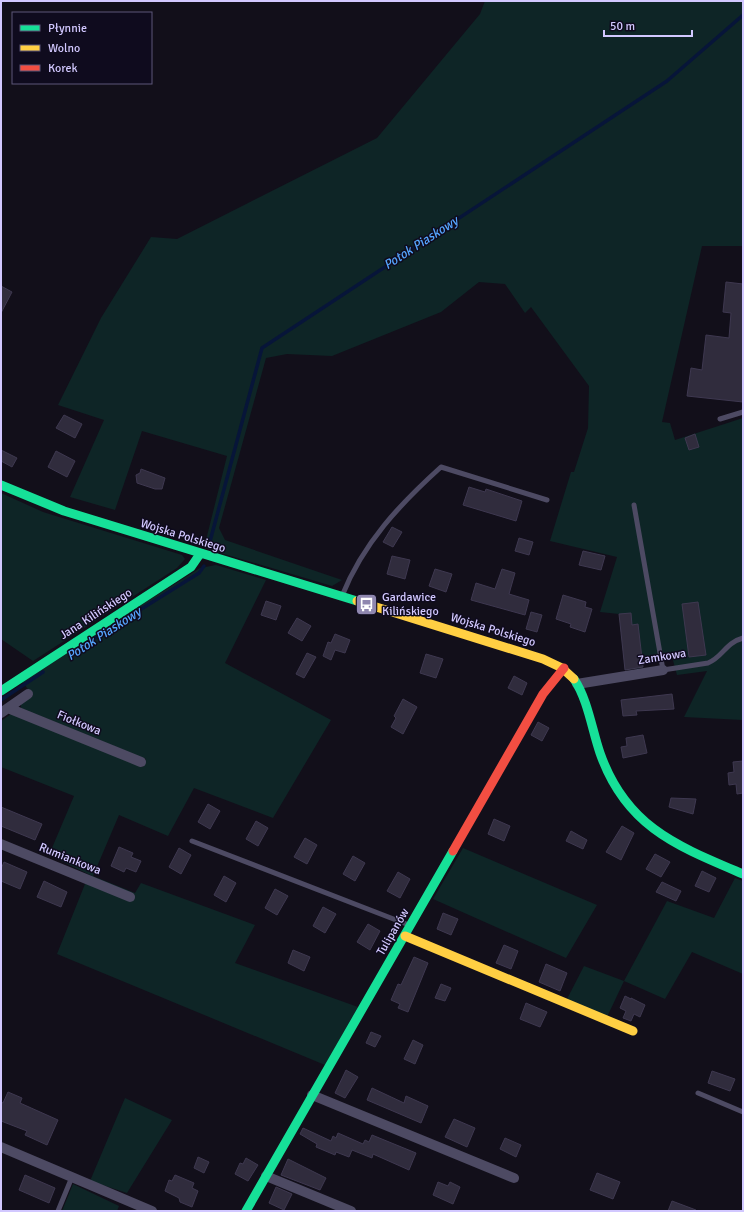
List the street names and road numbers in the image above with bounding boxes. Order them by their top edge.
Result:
street label: Wojska Polskiego [138,516,228,556]
street label: Jana Kilińskiego [57,585,135,643]
street label: Wojska Polskiego [448,610,538,650]
street label: Zamkowa [637,646,687,668]
street label: Fiołkowa [55,707,103,739]
street label: Rumiankowa [37,840,103,878]
street label: Tulipanów [374,905,413,958]

